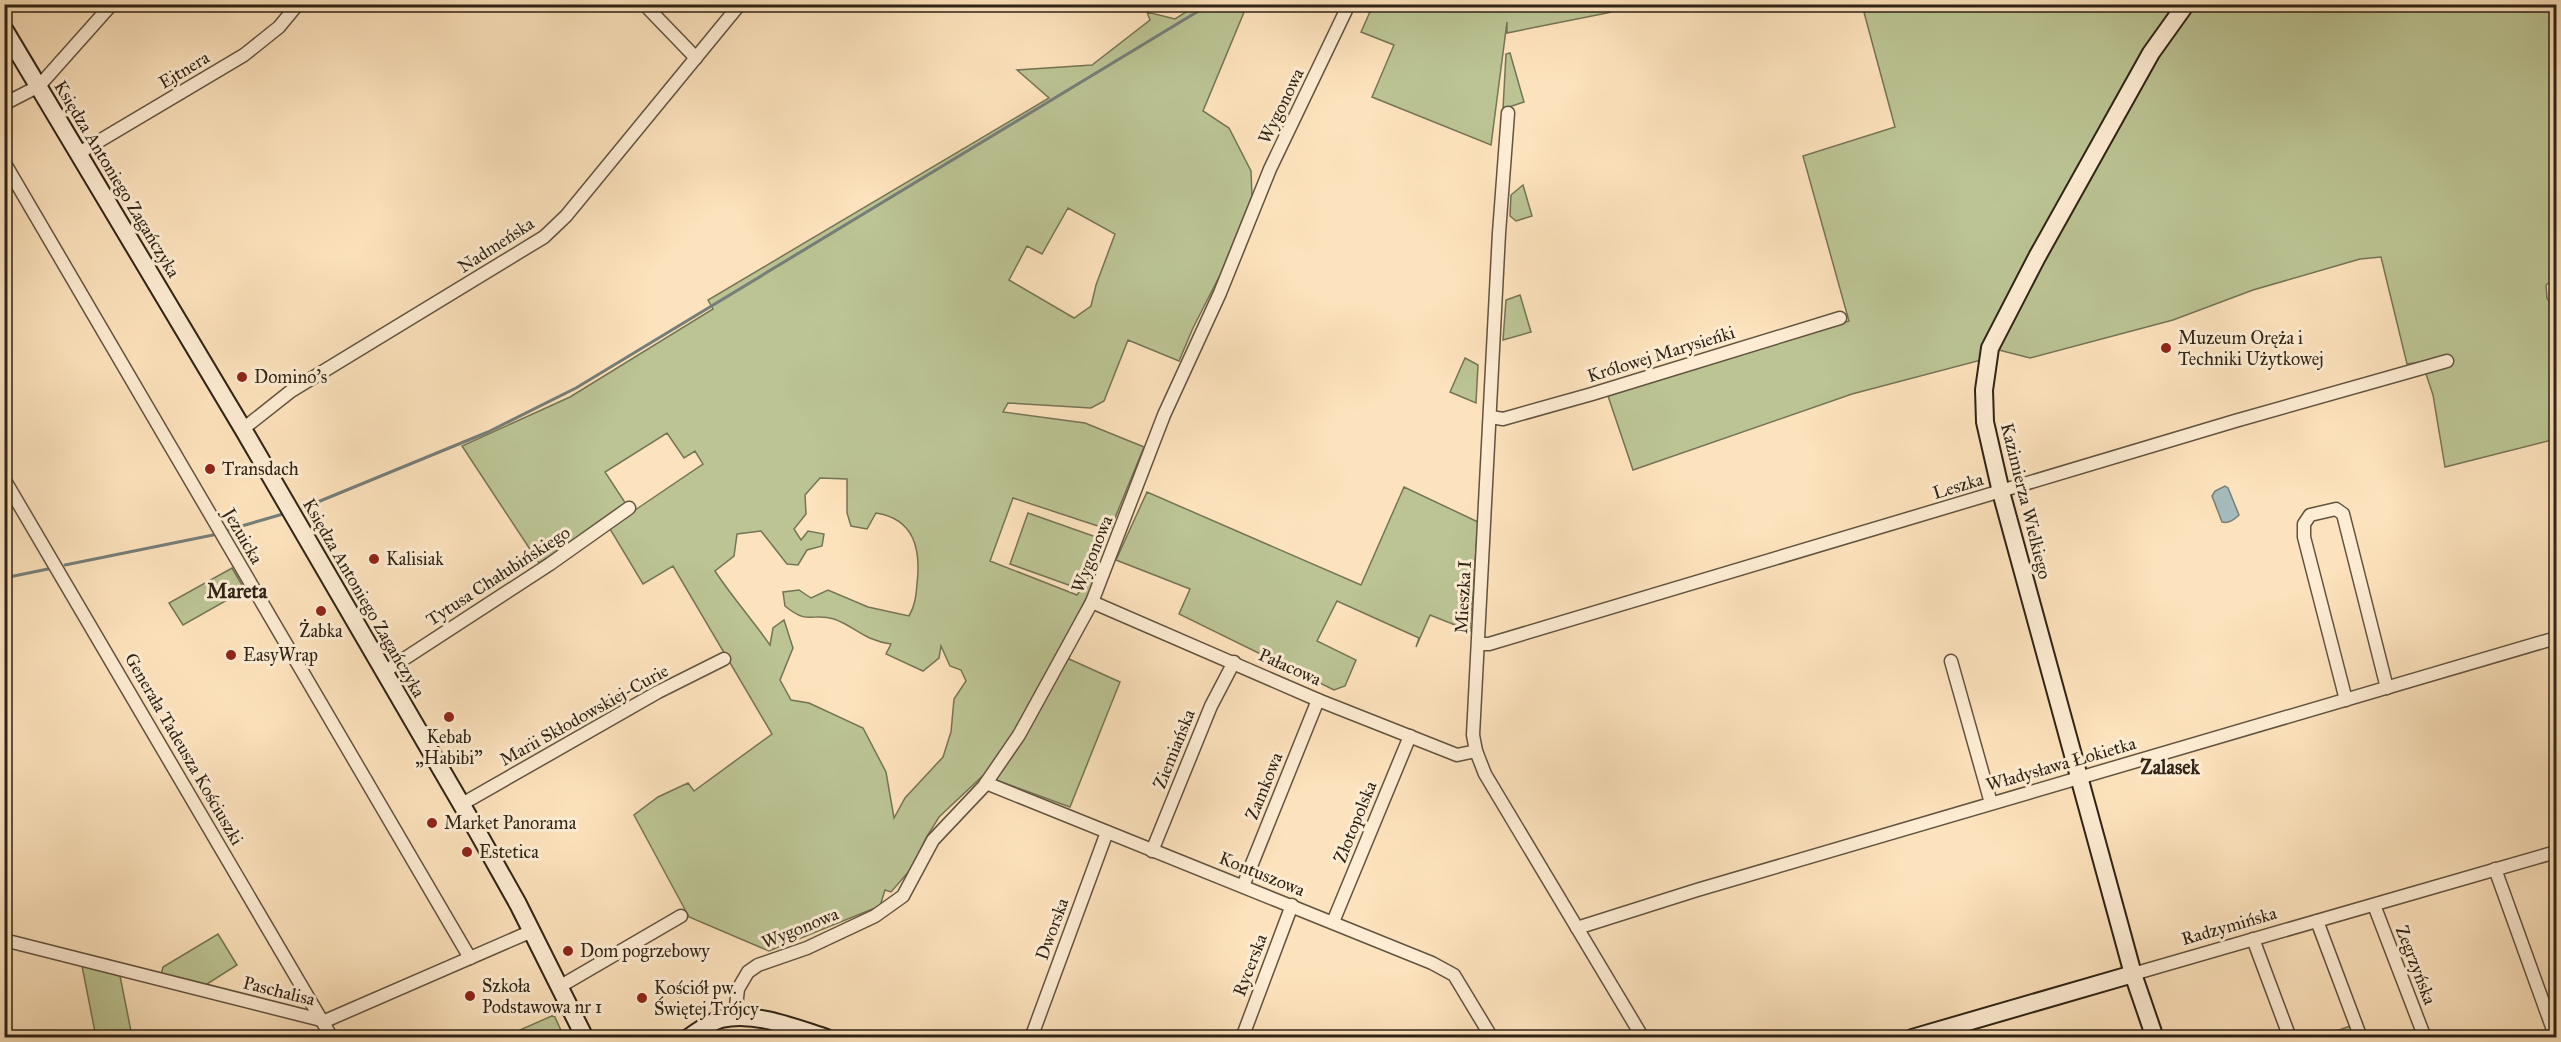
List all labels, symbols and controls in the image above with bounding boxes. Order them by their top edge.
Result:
street label: Ejtnera [155,46,214,94]
street label: Wygonowa [1253,64,1310,148]
street label: Księdza Antoniego Zagańczyka [48,76,185,282]
street label: Nadmeńska [454,212,538,278]
street label: Królowej Marysieńki [1585,321,1738,387]
place label: Muzeum Oręża i Techniki Użytkowej [2178,327,2324,370]
marker: Muzeum Oręża i Techniki Użytkowej [2159,341,2173,355]
place label: Domino's [254,366,327,388]
marker: Domino's [235,370,249,384]
street label: Kazimierza Wielkiego [1995,421,2056,582]
place label: Transdach [222,458,299,480]
marker: Transdach [203,462,217,476]
street label: Leszka [1930,468,1986,504]
street label: Księdza Antoniego Zagańczyka [297,495,430,702]
street label: Jezuicka [216,502,268,569]
street label: Wygonowa [1067,512,1118,596]
street label: Tytusa Chałubińskiego [422,521,575,632]
place label: Kalisiak [386,548,444,570]
marker: Kalisiak [367,552,381,566]
street label: Mieszka I [1450,560,1476,634]
district label: Mareta [207,579,268,603]
marker: Żabka [314,604,328,618]
place label: Żabka [299,619,343,642]
place label: EasyWrap [243,644,318,666]
street label: Pałacowa [1255,644,1325,691]
marker: EasyWrap [224,648,238,662]
street label: Generała Tadeusza Kościuszki [120,649,248,849]
street label: Marii Skłodowskiej-Curie [496,659,672,771]
street label: Ziemiańska [1148,706,1200,792]
marker: Kebab „Habibi” [442,710,456,724]
place label: Kebab „Habibi” [415,726,483,769]
street label: Władysława Łokietka [1984,732,2139,796]
street label: Zamkowa [1241,749,1288,823]
district label: Zalasek [2140,755,2201,779]
street label: Złotopolska [1329,778,1382,866]
place label: Market Panorama [444,812,577,834]
marker: Market Panorama [425,816,439,830]
place label: Estetica [479,841,539,863]
marker: Estetica [460,845,474,859]
street label: Kontuszowa [1216,847,1309,901]
street label: Dworska [1031,895,1073,963]
street label: Wygonowa [758,902,842,954]
street label: Radzymińska [2179,902,2280,950]
street label: Zegrzyńska [2390,922,2441,1008]
street label: Rycerska [1228,930,1272,999]
place label: Dom pogrzebowy [580,940,710,963]
marker: Dom pogrzebowy [561,944,575,958]
street label: Paschalisa [241,971,318,1011]
place label: Szkoła Podstawowa nr 1 [482,975,602,1018]
place label: Kościół pw. Świętej Trójcy [654,977,759,1020]
marker: Szkoła Podstawowa nr 1 [463,989,477,1003]
marker: Kościół pw. Świętej Trójcy [635,991,649,1005]

